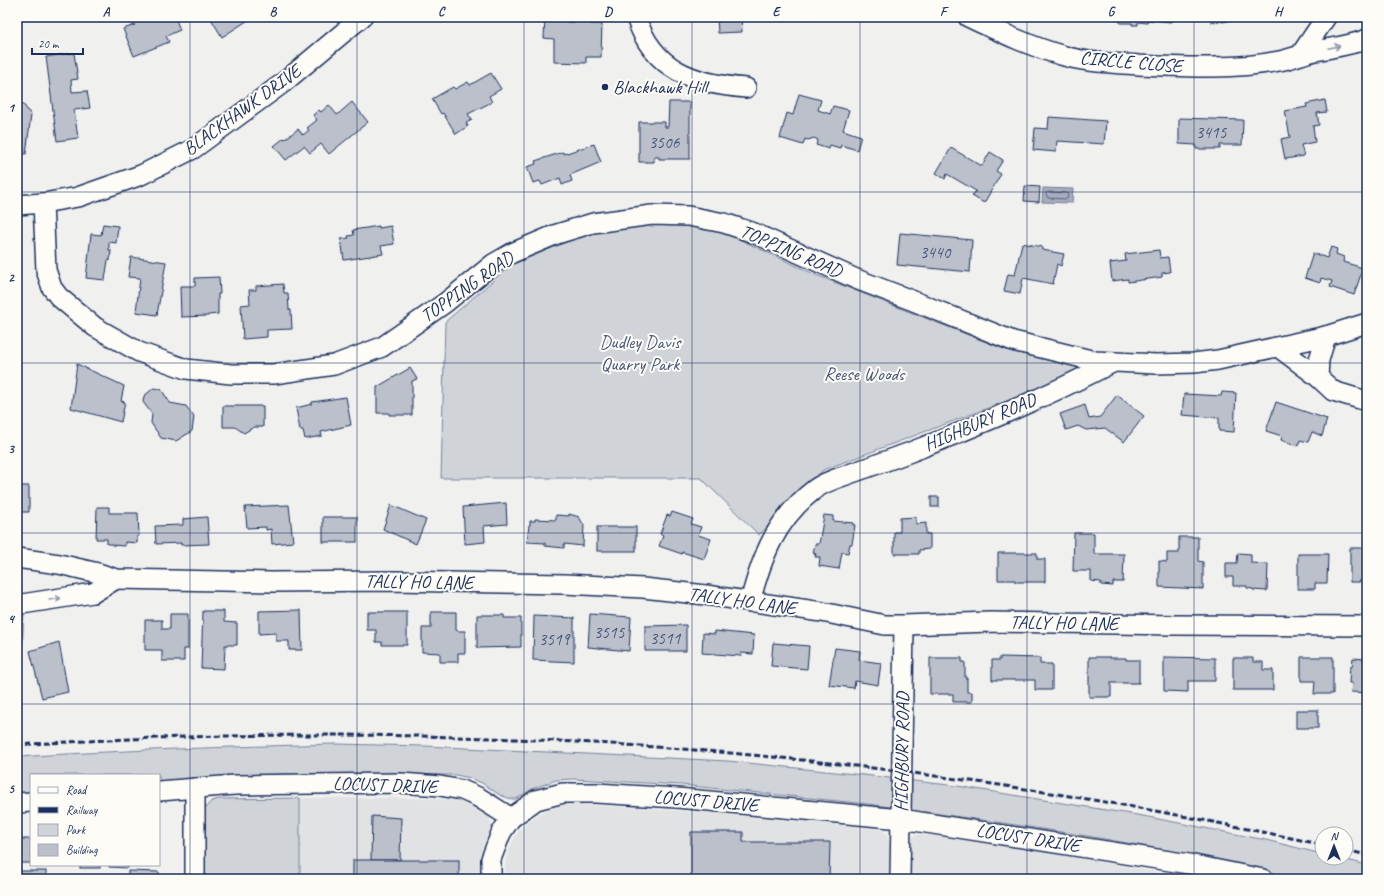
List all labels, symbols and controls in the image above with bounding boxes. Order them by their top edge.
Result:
text: A [103,4,111,20]
text: B [270,4,278,20]
text: C [438,4,446,20]
text: D [604,4,613,20]
text: E [773,4,782,20]
text: F [940,4,949,20]
text: G [1108,4,1116,20]
text: H [1274,4,1284,20]
scale bar [32,30,83,56]
text: 20 m [38,36,60,52]
one-way arrow [1327,43,1340,51]
street label: CIRCLE CLOSE [1079,46,1186,79]
street label: BLACKHAWK DRIVE [178,58,308,161]
place label: Blackhawk Hill [613,75,710,99]
marker: Blackhawk Hill [600,82,610,92]
text: 1 [8,100,16,116]
house number: 3415 [1196,122,1228,143]
house number: 3506 [649,132,681,153]
street label: TOPPING ROAD [737,219,847,284]
house number: 3440 [920,242,952,263]
street label: TOPPING ROAD [416,245,520,328]
text: 2 [8,270,15,286]
park label: Dudley Davis Quarry Park [599,330,682,376]
park label: Reese Woods [824,362,906,386]
street label: HIGHBURY ROAD [920,387,1042,456]
text: 3 [8,441,15,457]
street label: TALLY HO LANE [365,569,476,595]
street label: TALLY HO LANE [687,582,800,621]
one-way arrow [48,595,61,603]
street label: TALLY HO LANE [1010,610,1121,636]
text: 4 [8,611,16,627]
house number: 3515 [594,622,626,643]
house number: 3511 [650,628,682,649]
house number: 3519 [539,629,571,650]
street label: HIGHBURY ROAD [889,690,915,812]
street label: LOCUST DRIVE [332,771,441,799]
legend [30,774,160,866]
text: 5 [8,781,15,797]
text: Road [66,782,88,798]
street label: LOCUST DRIVE [653,784,762,818]
text: Railway [66,802,98,818]
street label: LOCUST DRIVE [975,818,1084,858]
text: Park [66,822,87,838]
north arrow [1314,826,1354,866]
text: N [1331,829,1340,843]
text: Building [66,842,98,858]

